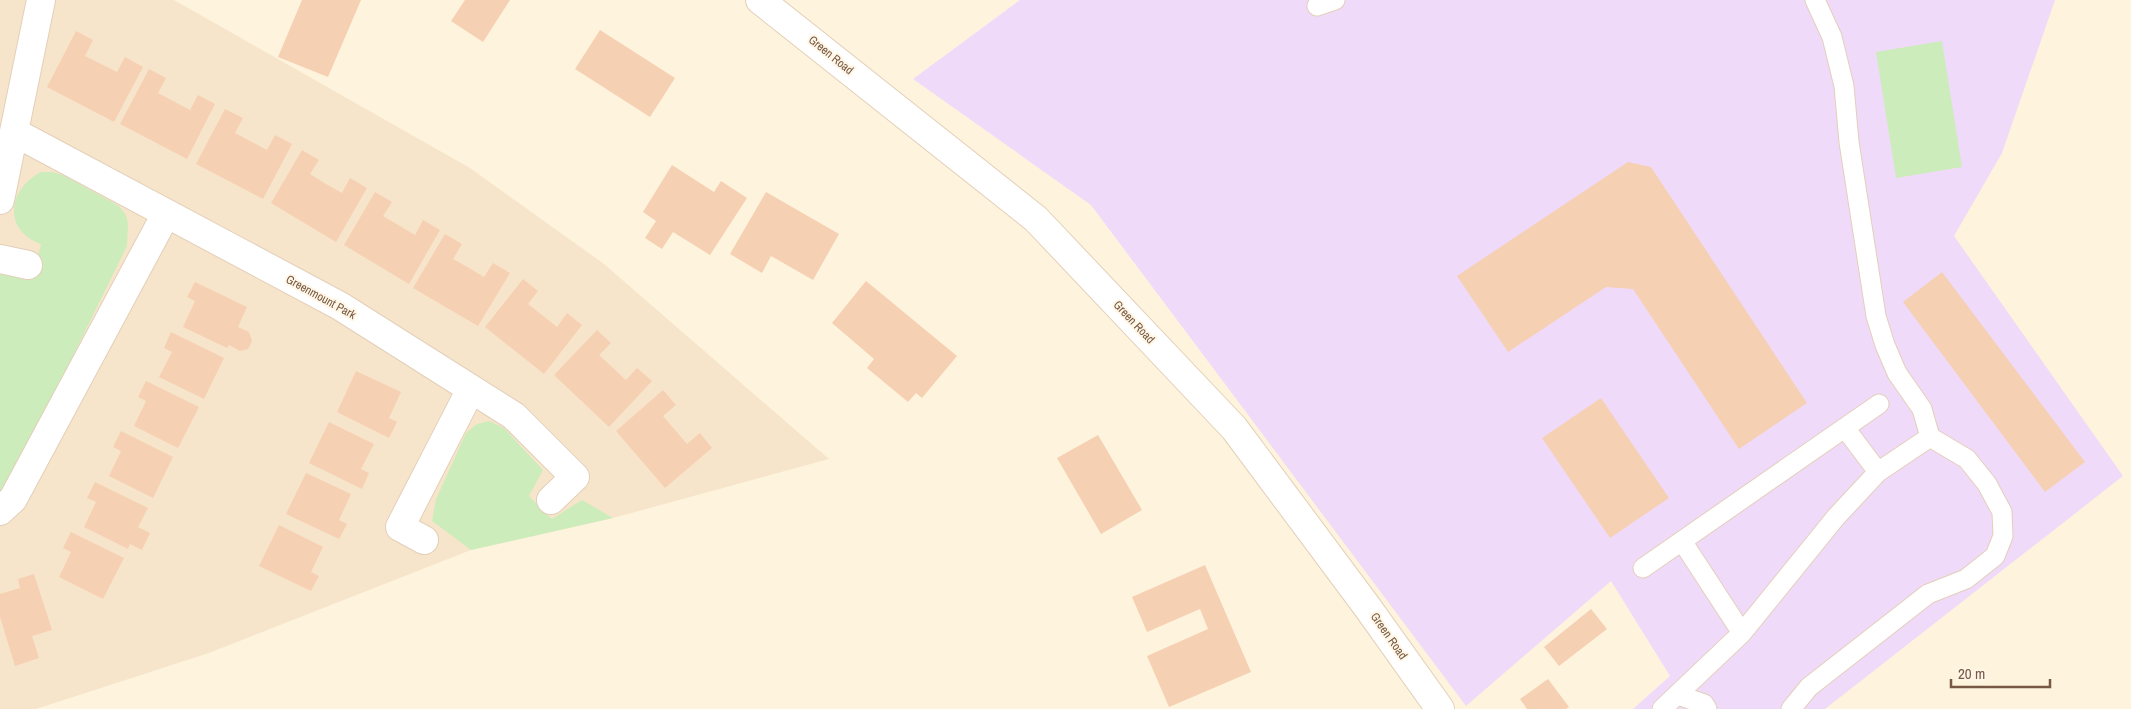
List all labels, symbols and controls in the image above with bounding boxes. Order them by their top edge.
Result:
street label: Green Road [805,32,857,78]
street label: Greenmount Park [283,271,359,323]
street label: Green Road [1110,297,1158,347]
street label: Green Road [1367,609,1411,663]
scale bar [1951,656,2050,688]
text: 20 m [1958,663,1985,684]

